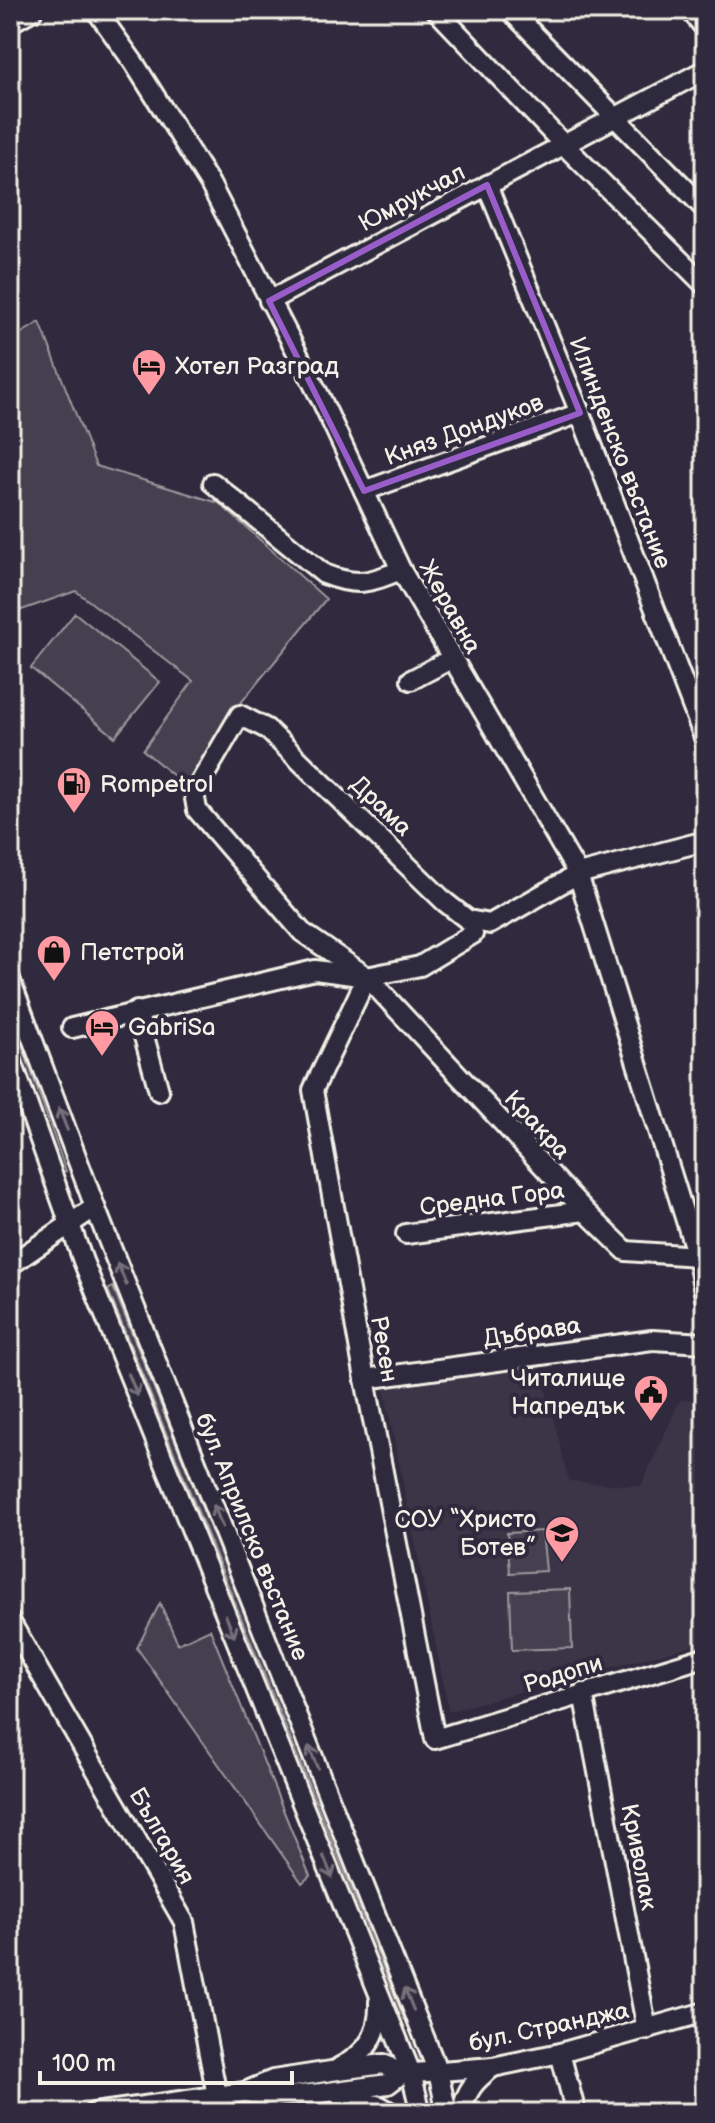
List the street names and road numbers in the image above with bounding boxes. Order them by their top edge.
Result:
street label: Юмрукчал [354,158,470,238]
street label: Илинденско въстание [562,333,678,573]
street label: Княз Дондуков [381,388,548,472]
street label: Жеравна [412,555,488,659]
street label: Драма [344,770,418,842]
street label: Кракра [498,1085,576,1165]
street label: Средна Гора [418,1176,566,1222]
street label: Дъбрава [481,1311,583,1353]
street label: Ресен [364,1313,404,1385]
street label: бул. Априлско въстание [189,1409,315,1665]
street label: Родопи [520,1648,606,1700]
street label: България [123,1782,201,1890]
street label: Криволак [614,1801,664,1913]
street label: бул. Странджа [466,1996,632,2058]

